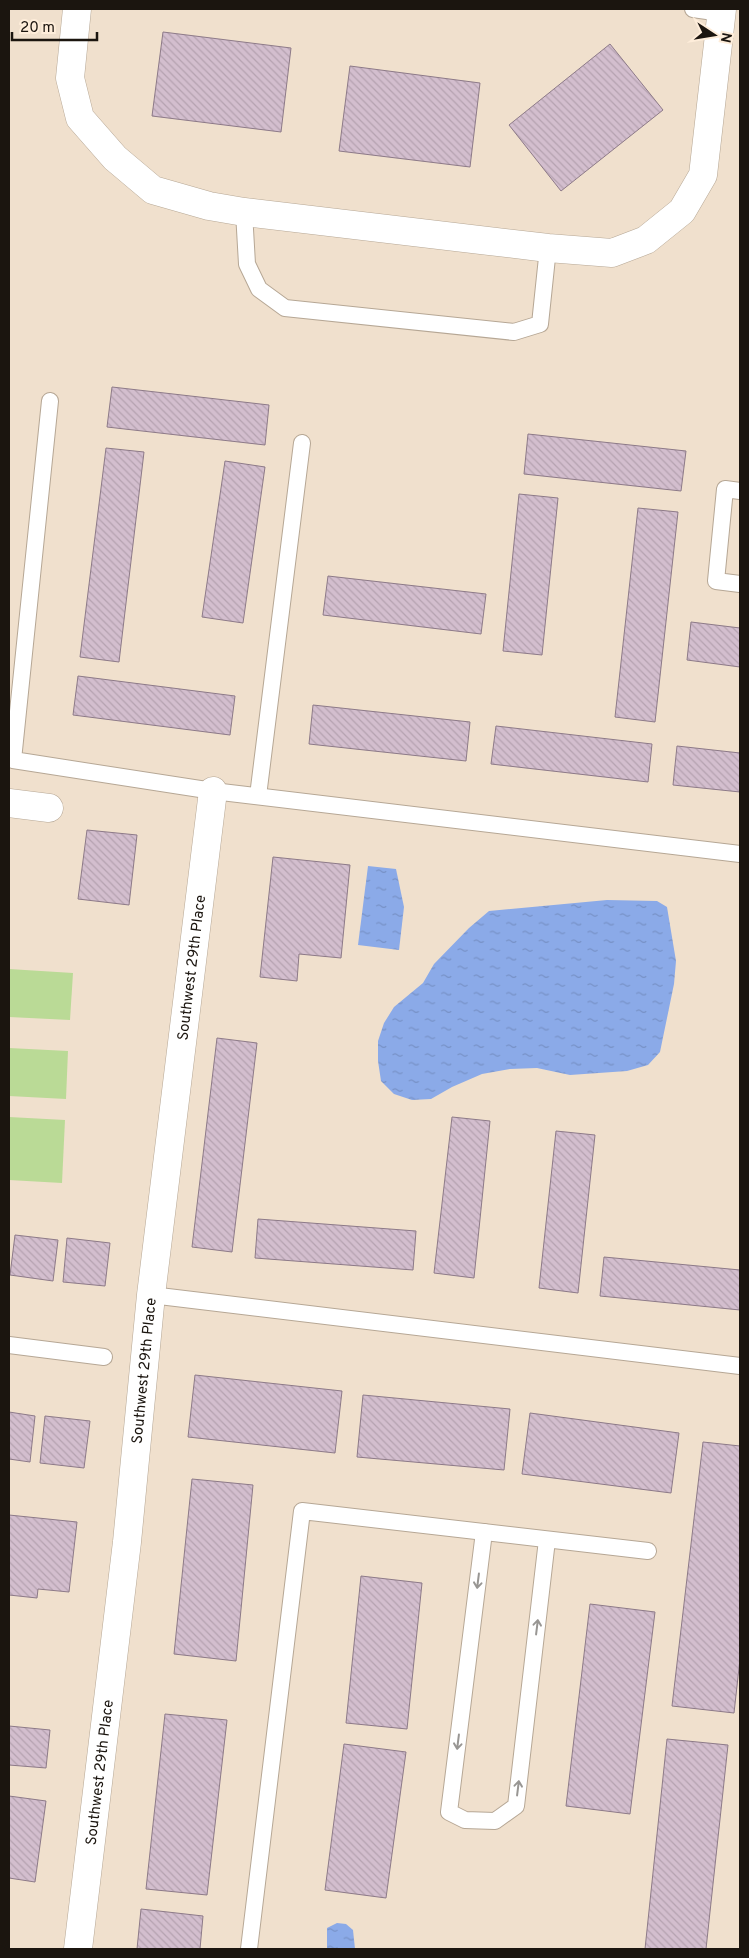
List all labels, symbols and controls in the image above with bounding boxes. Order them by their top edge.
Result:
scale bar [12,10,98,42]
north arrow [689,10,739,60]
text: 20 m [20,19,55,38]
text: N [716,31,735,44]
street label: Southwest 29th Place [174,894,211,1042]
street label: Southwest 29th Place [129,1297,162,1445]
one-way arrow [473,1572,483,1588]
one-way arrow [532,1619,542,1635]
street label: Southwest 29th Place [83,1699,119,1846]
one-way arrow [453,1734,463,1750]
one-way arrow [513,1781,523,1797]

